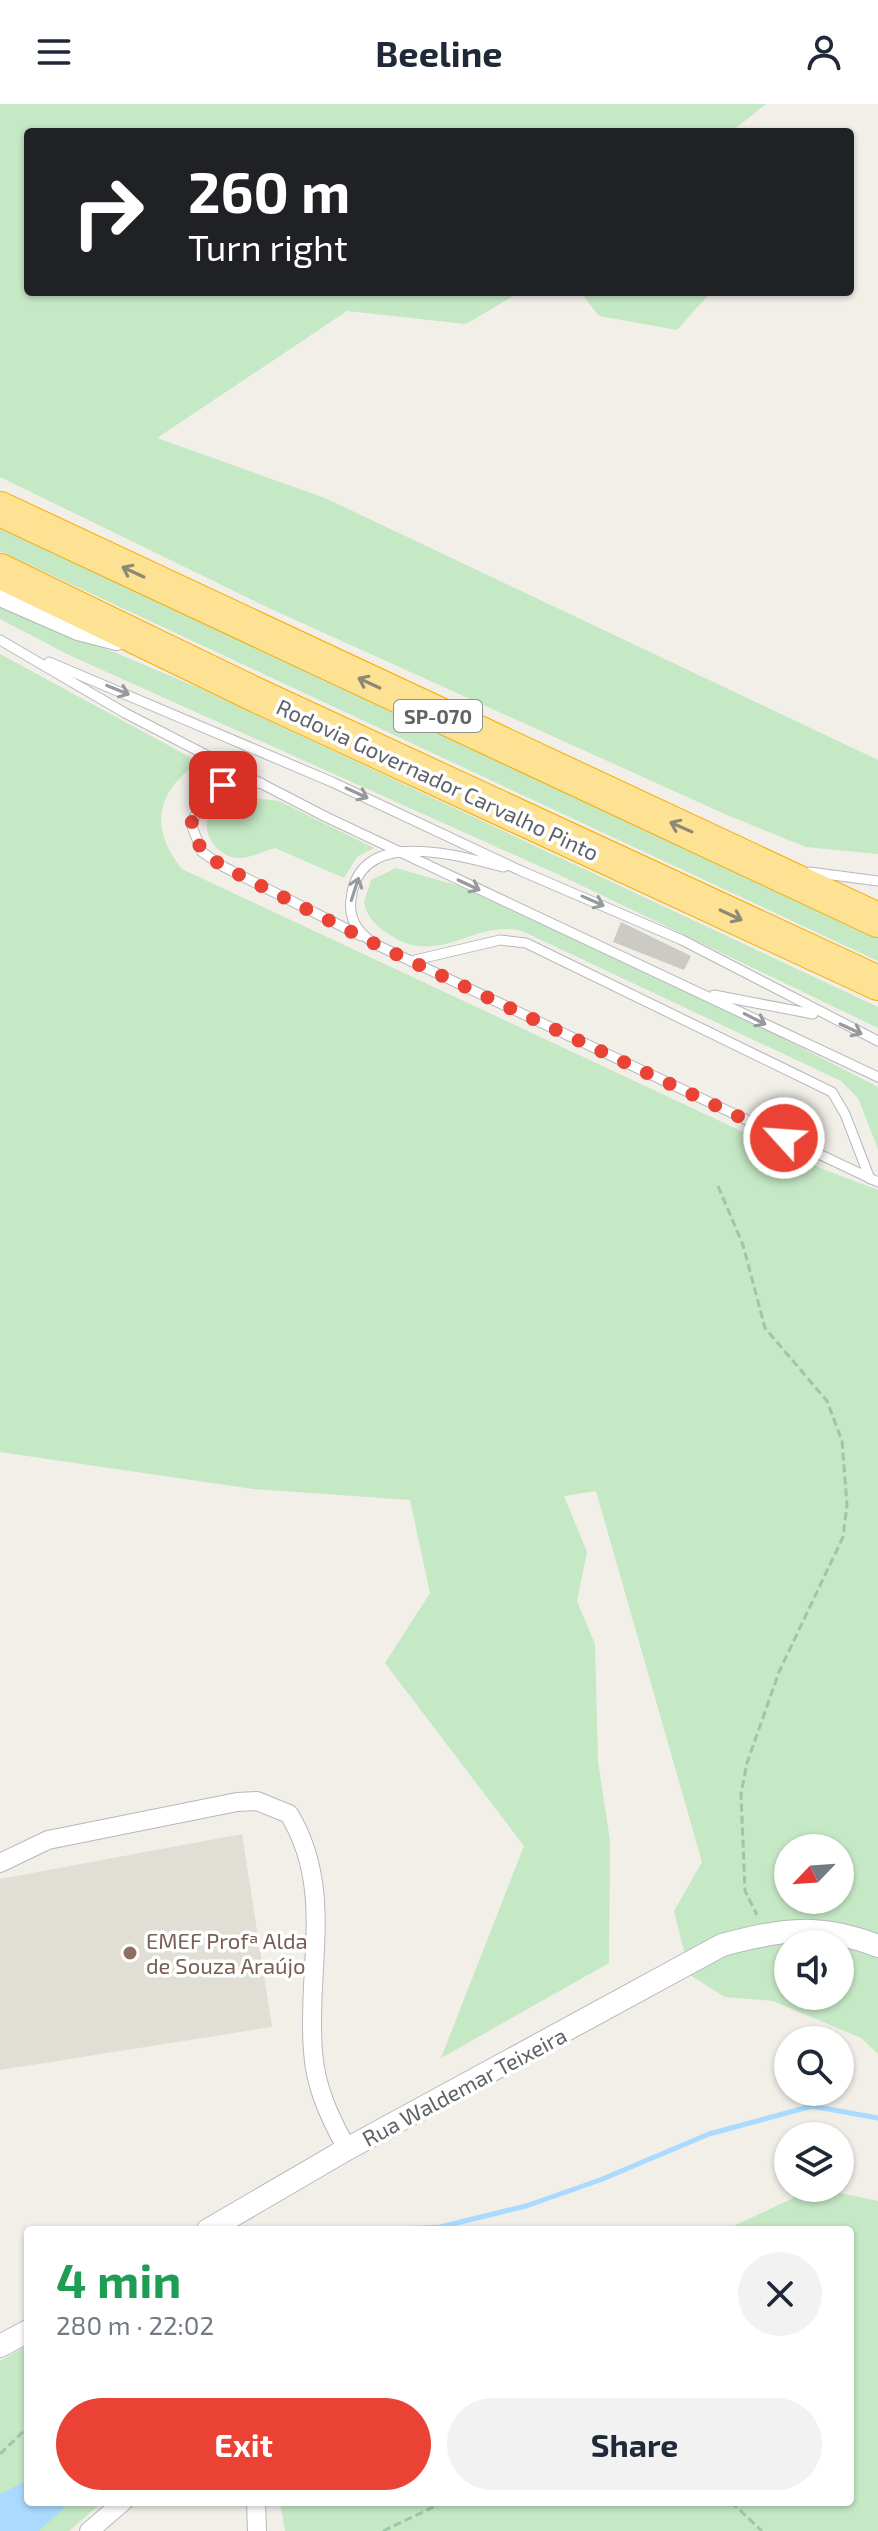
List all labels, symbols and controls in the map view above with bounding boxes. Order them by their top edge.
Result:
icon: menu [32,30,76,74]
icon: person [802,30,846,74]
text: Beeline [375,31,503,74]
text: 260 m [188,157,350,224]
icon: right [56,160,160,264]
text: Turn right [188,225,348,268]
one-way arrow [122,564,146,579]
one-way arrow [357,675,381,690]
one-way arrow [105,684,130,699]
street label: Rodovia Governador Carvalho Pinto [273,693,603,865]
road number: SP-070 [394,700,482,732]
pin [189,751,257,819]
icon: arrive [201,763,245,807]
one-way arrow [344,786,368,801]
one-way arrow [669,819,693,834]
one-way arrow [348,877,363,902]
one-way arrow [457,878,481,893]
one-way arrow [580,894,605,909]
one-way arrow [718,909,743,924]
one-way arrow [743,1012,767,1027]
one-way arrow [839,1022,863,1037]
position arrow [742,1096,826,1180]
north arrow [774,1834,854,1914]
map controls [774,1834,854,2202]
place label: EMEF Profª Alda de Souza Araújo [146,1927,308,1979]
button: sound [774,1930,854,2010]
marker: EMEF Profª Alda de Souza Araújo [121,1944,139,1962]
street label: Rua Waldemar Teixeira [357,2021,571,2151]
button: search [774,2026,854,2106]
button: layers [774,2122,854,2202]
text: 4 min [56,2250,181,2308]
button: close [738,2252,822,2336]
text: 280 m · 22:02 [56,2309,214,2340]
button: Exit [56,2398,431,2490]
button: Share [447,2398,822,2490]

